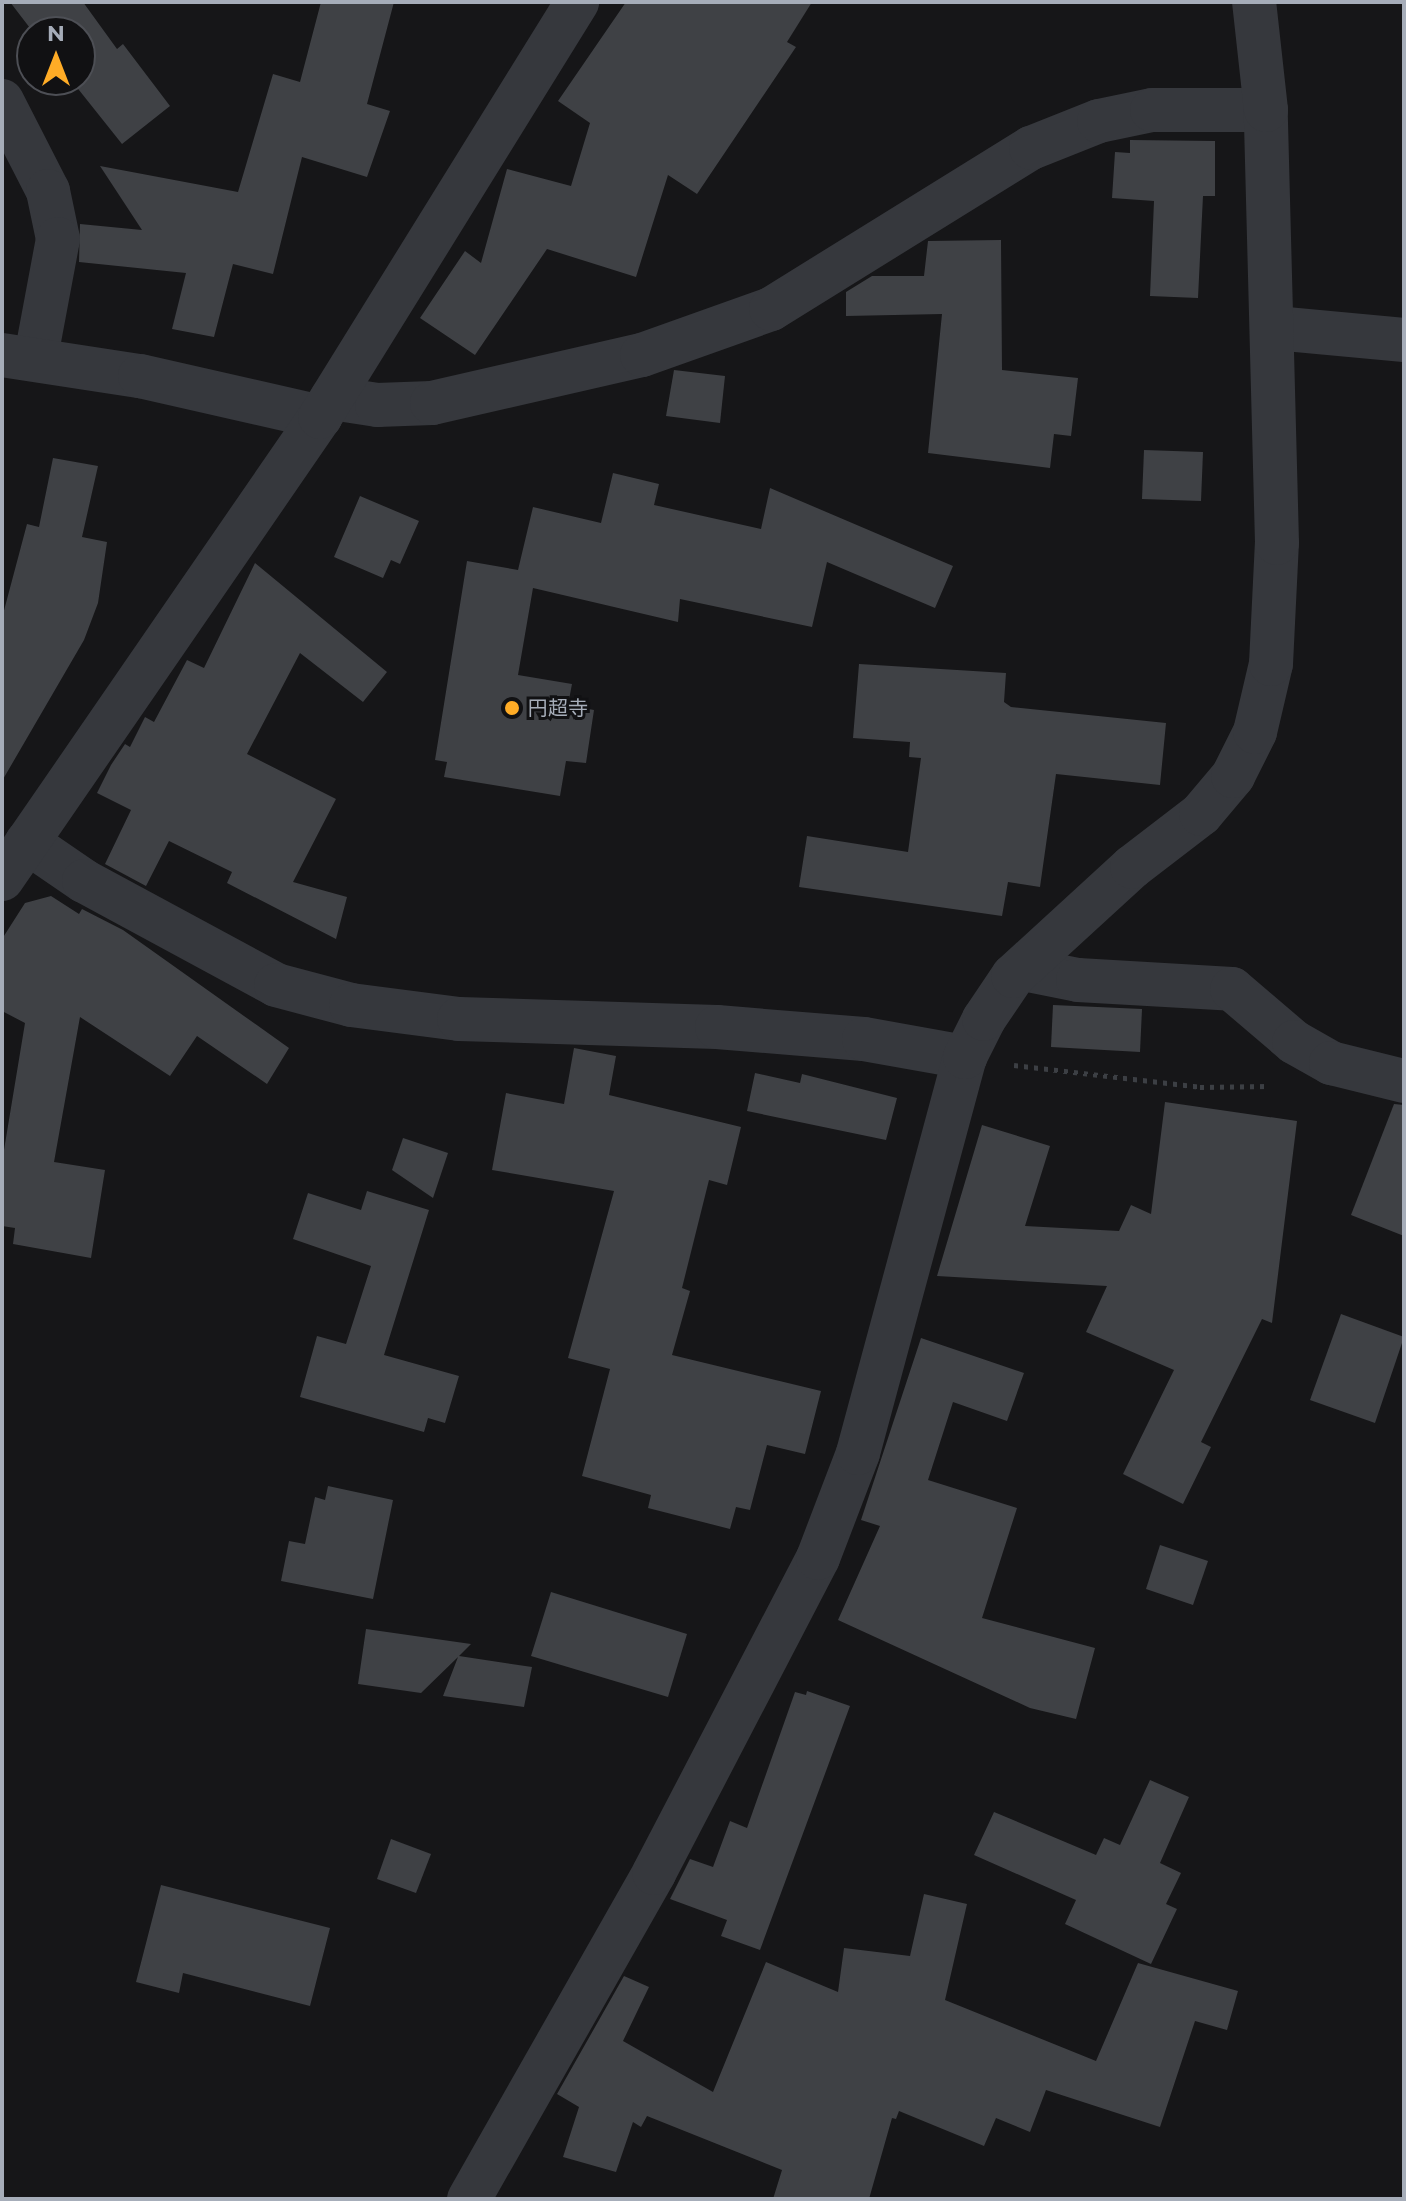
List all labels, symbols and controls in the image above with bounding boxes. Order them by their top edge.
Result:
north arrow [16,16,96,96]
text: N [47,20,65,47]
place label: 円超寺 [528,696,588,720]
marker: 円超寺 [503,699,521,717]

